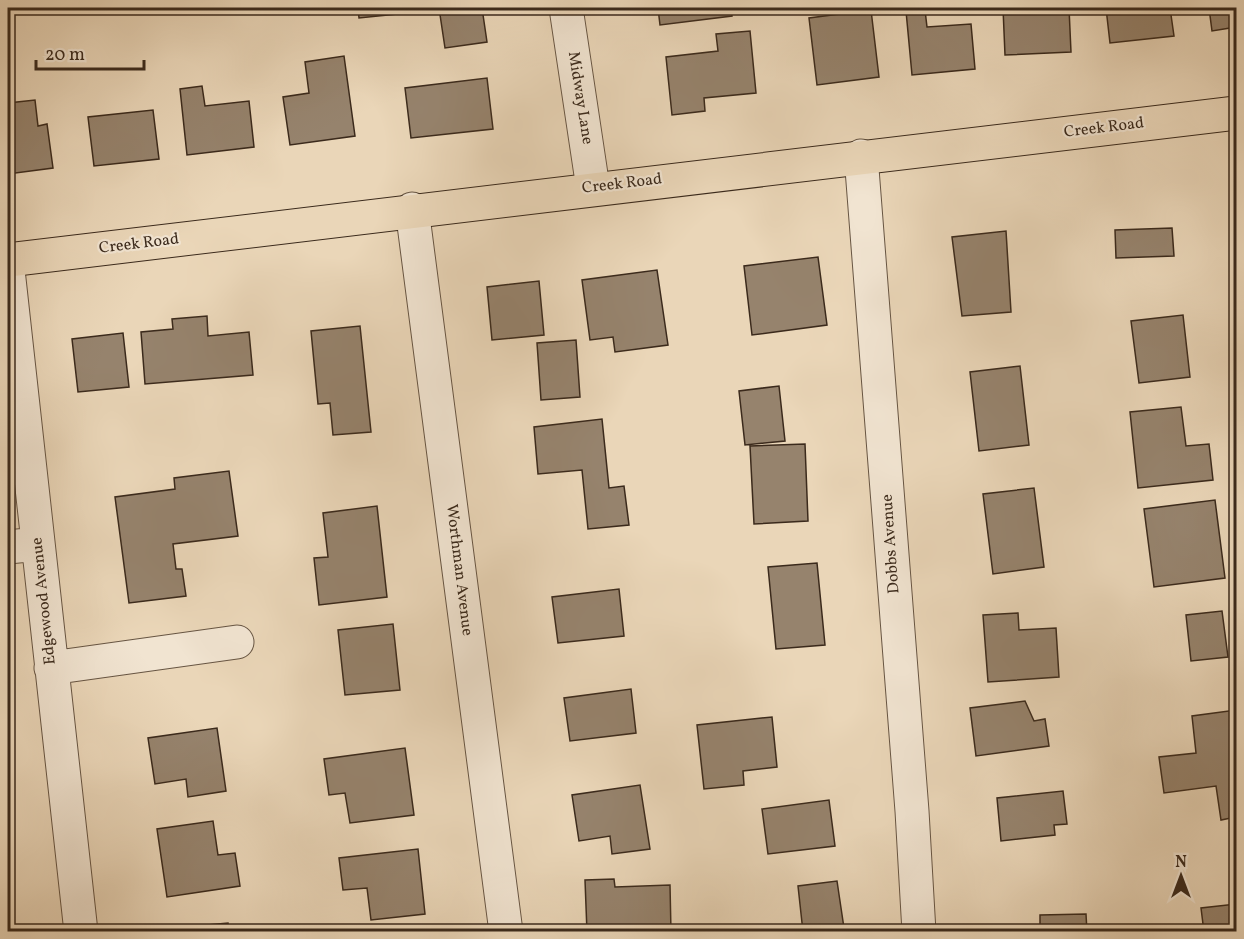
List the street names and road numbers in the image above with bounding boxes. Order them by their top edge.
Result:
street label: Midway Lane [562,50,598,146]
street label: Creek Road [1063,112,1145,144]
street label: Creek Road [581,168,663,200]
street label: Creek Road [98,228,180,260]
street label: Dobbs Avenue [877,493,905,595]
street label: Worthman Avenue [440,503,478,637]
street label: Edgewood Avenue [26,536,62,666]

